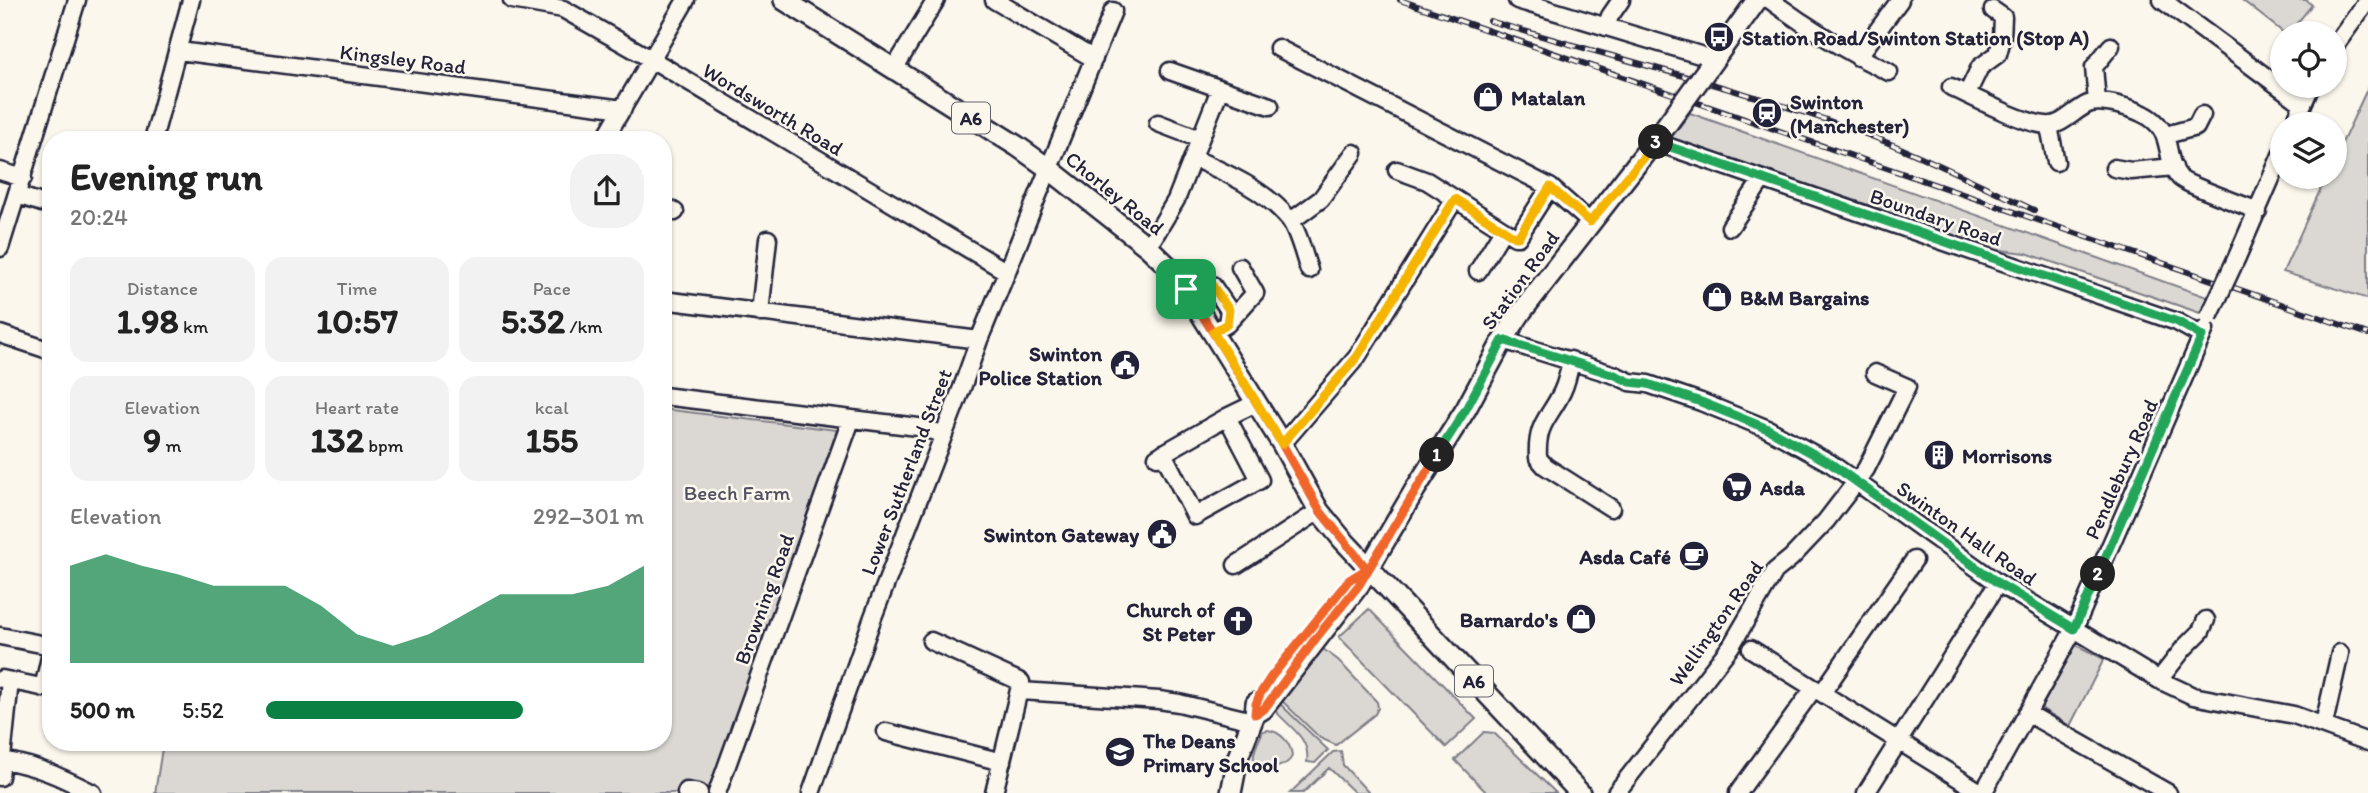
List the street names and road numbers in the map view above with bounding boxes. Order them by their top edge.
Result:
street label: Kingsley Road [338,39,468,79]
street label: Wordsworth Road [698,57,848,161]
road number: A6 [952,102,990,134]
street label: Chorley Road [1061,146,1169,240]
street label: Boundary Road [1867,183,2005,251]
street label: Station Road [1476,225,1565,334]
street label: Lower Sutherland Street [855,365,957,579]
street label: Pendlebury Road [2079,395,2163,543]
street label: Swinton Hall Road [1892,475,2042,591]
street label: Browning Road [729,530,799,668]
street label: Wellington Road [1663,555,1769,691]
road number: A6 [1455,666,1493,696]

